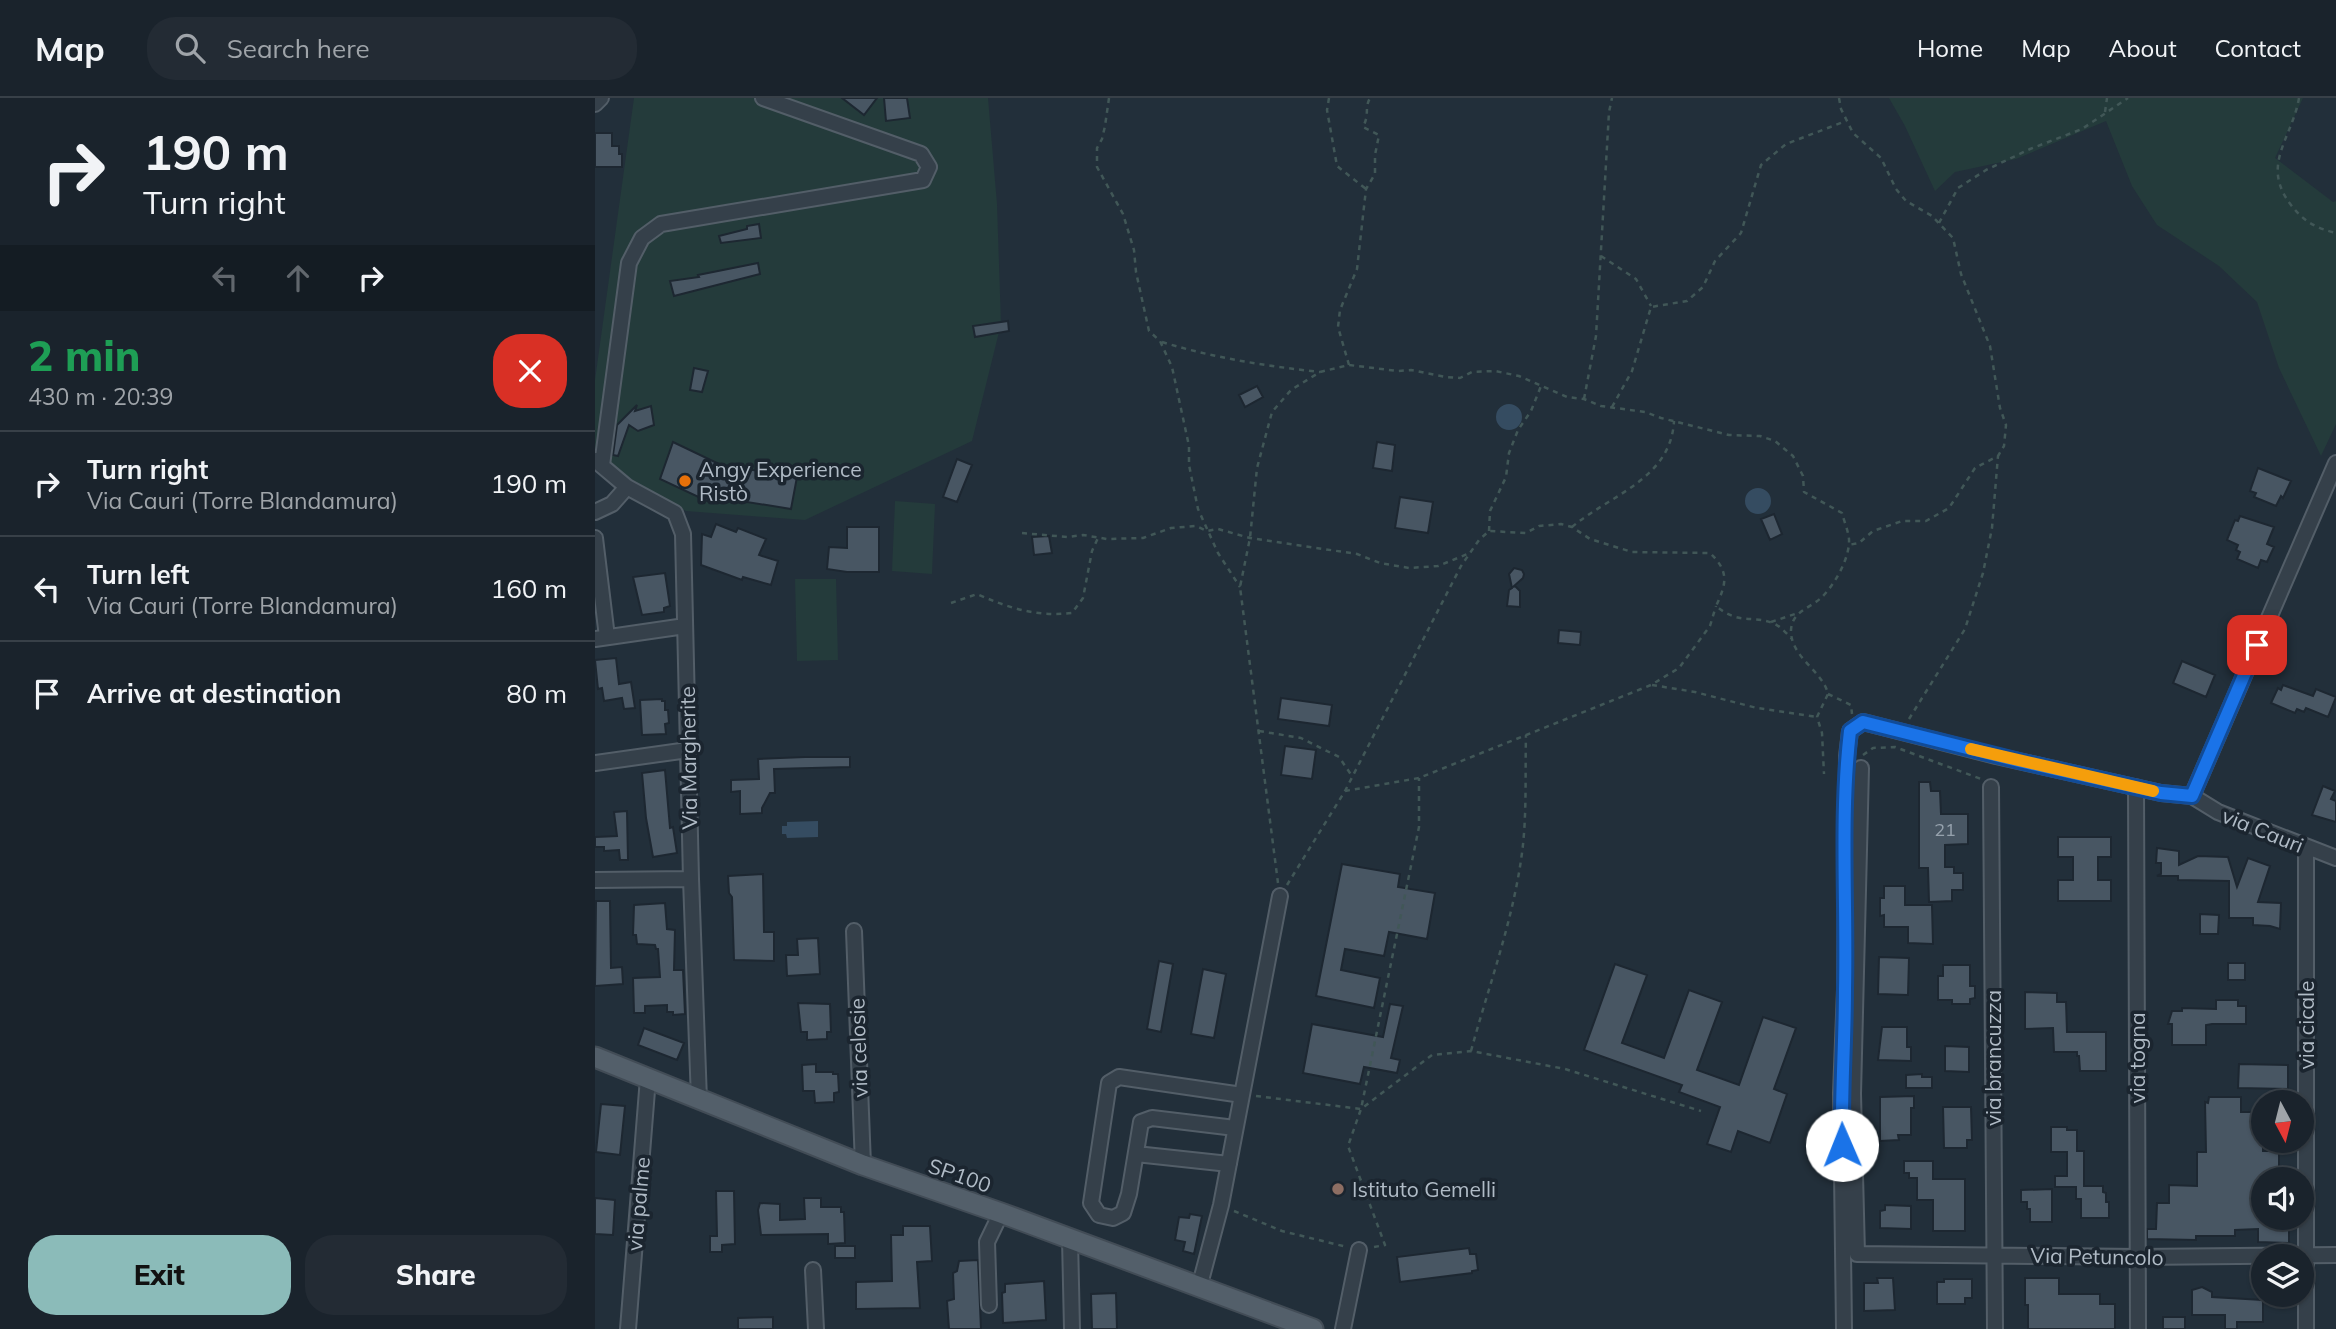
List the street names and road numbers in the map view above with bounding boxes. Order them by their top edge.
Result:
street label: Via Margherite [674,686,702,830]
street label: via Cauri [2218,802,2308,858]
street label: via cicale [2293,981,2319,1069]
street label: via brancuzza [1980,990,2006,1126]
street label: via celosie [843,998,873,1098]
street label: via togna [2124,1012,2150,1104]
street label: SP100 [925,1152,995,1198]
street label: via palme [621,1156,655,1252]
street label: Via Petuncolo [2030,1242,2164,1270]

